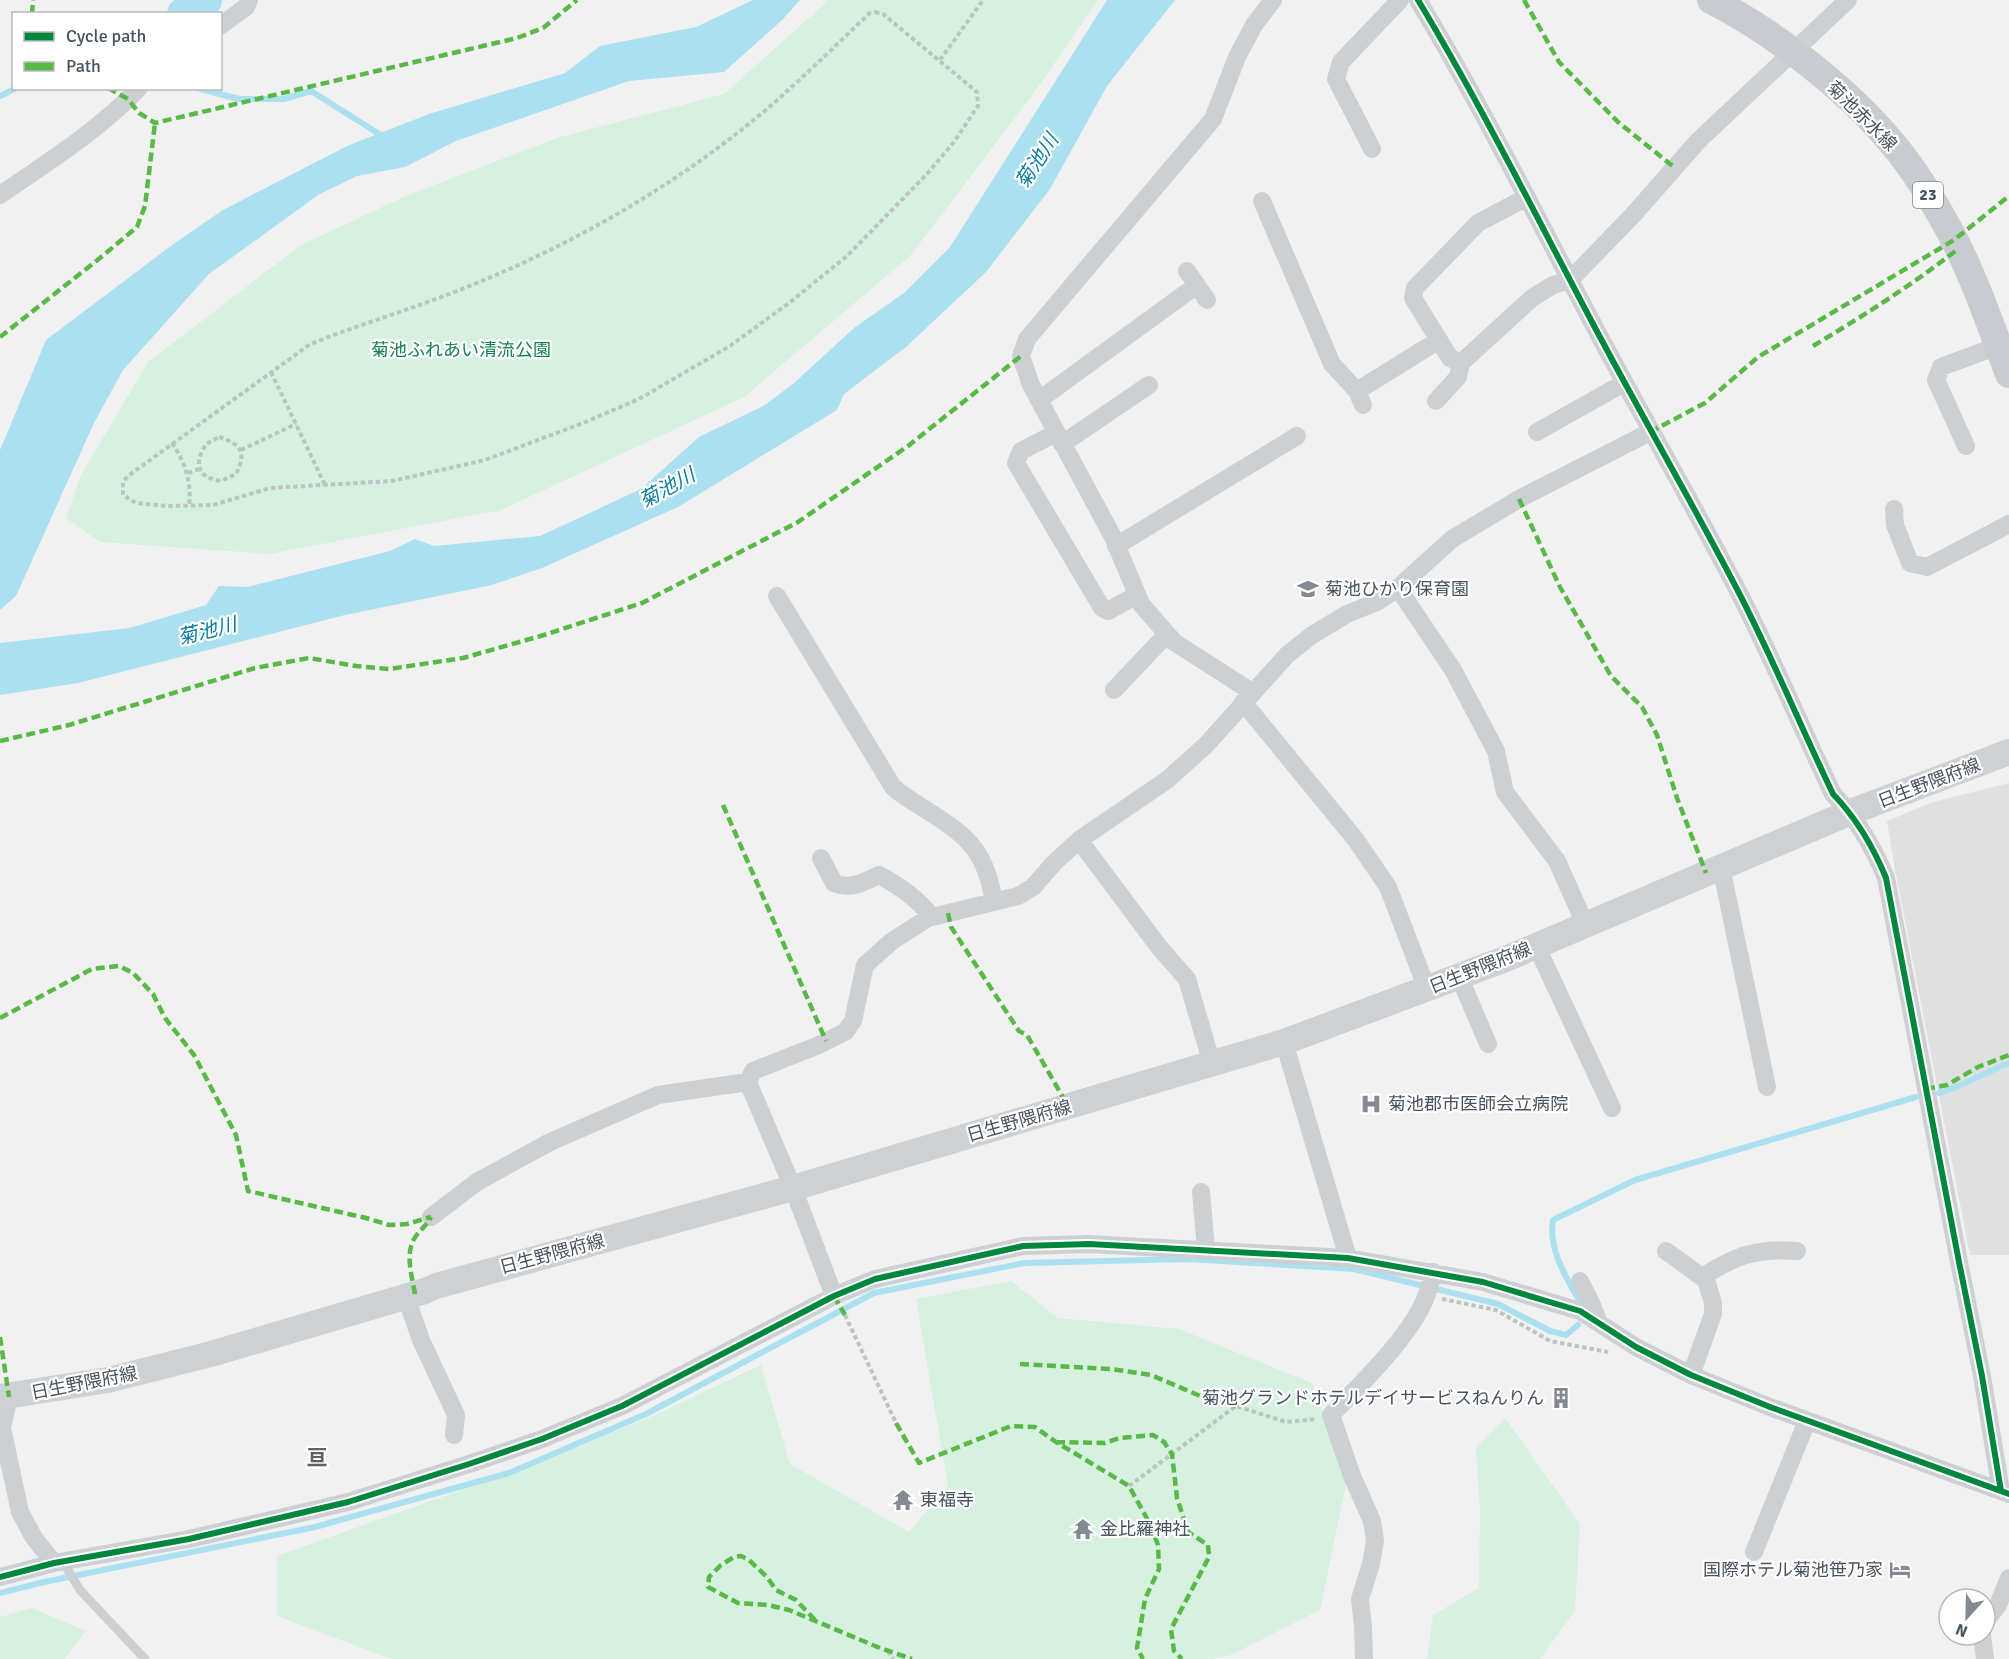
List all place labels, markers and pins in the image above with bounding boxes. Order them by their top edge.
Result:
school or university icon: 菊池ひかり保育園 [1296,577,1320,601]
place label: 菊池ひかり保育園 [1325,578,1469,600]
hospital icon: 菊池郡市医師会立病院 [1359,1092,1383,1116]
place label: 菊池郡市医師会立病院 [1388,1093,1568,1115]
building icon: 菊池グランドホテルデイサービスねんりん [1549,1386,1573,1410]
place label: 菊池グランドホテルデイサービスねんりん [1202,1387,1544,1409]
temple icon: 東福寺 [891,1488,915,1512]
place label: 東福寺 [920,1489,974,1511]
temple icon: 金比羅神社 [1071,1517,1095,1541]
place label: 金比羅神社 [1100,1518,1190,1540]
hotel icon: 国際ホテル菊池笹乃家 [1888,1558,1912,1582]
place label: 国際ホテル菊池笹乃家 [1703,1559,1883,1581]

